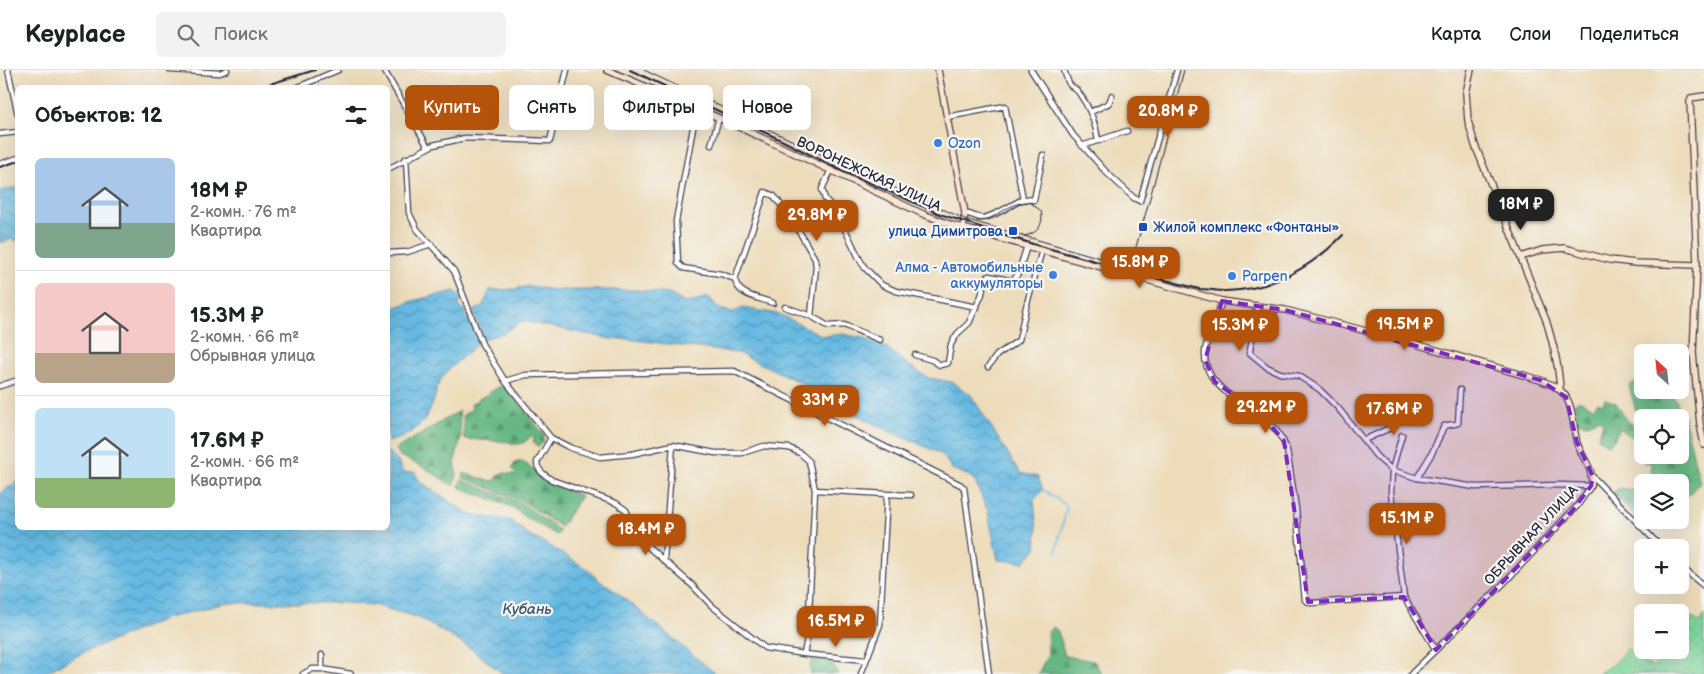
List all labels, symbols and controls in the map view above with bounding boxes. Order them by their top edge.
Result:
search box [156,12,506,57]
text: Keyplace [25,20,126,49]
icon: search [174,21,202,49]
text: Поиск [214,23,268,46]
text: Карта [1431,24,1481,45]
text: Слои [1509,24,1551,45]
text: Поделиться [1579,24,1679,45]
chip: Купить [405,85,499,130]
chip: Снять [509,85,594,130]
chip: Фильтры [604,85,713,130]
chip: Новое [723,85,811,130]
pin: 20.8M ₽ [1122,96,1214,138]
icon: filters [342,101,370,129]
text: 20.8M ₽ [1138,102,1198,121]
text: Объектов: 12 [35,103,162,128]
street label: ВОРОНЕЖСКАЯ УЛИЦА [794,133,944,215]
place label: Ozon [948,135,981,152]
marker: Ozon [932,137,944,149]
icon: home [75,178,135,238]
text: 18M ₽ [190,178,247,203]
pin: 18M ₽ [1486,189,1556,231]
text: 18M ₽ [1499,195,1543,214]
pin: 29.8M ₽ [771,200,863,242]
text: 2-комн. · 76 m² [190,203,297,222]
text: 29.8M ₽ [787,206,847,225]
place label: Жилой комплекс «Фонтаны» [1153,219,1340,236]
marker: Жилой комплекс «Фонтаны» [1137,221,1149,233]
text: Квартира [190,222,262,241]
place label: улица Димитрова [888,223,1004,240]
marker: улица Димитрова [1007,225,1019,237]
pin: 15.8M ₽ [1094,246,1186,289]
text: 15.8M ₽ [1112,253,1168,272]
place label: Алма - Автомобильные аккумуляторы [894,259,1043,292]
place label: Parpen [1242,268,1288,285]
marker: Алма - Автомобильные аккумуляторы [1047,269,1059,281]
marker: Parpen [1226,270,1238,282]
icon: home [75,303,135,363]
text: 15.3M ₽ [190,303,264,328]
pin: 19.5M ₽ [1359,308,1451,351]
pin: 15.3M ₽ [1194,310,1286,352]
text: 19.5M ₽ [1377,315,1433,334]
text: 15.3M ₽ [1212,316,1268,335]
text: 2-комн. · 66 m² [190,328,299,347]
north arrow [1634,344,1689,399]
map controls [1634,344,1689,659]
text: Обрывная улица [190,347,315,366]
pin: 33M ₽ [790,384,860,427]
text: 33M ₽ [802,391,848,410]
pin: 29.2M ₽ [1220,392,1312,434]
pin: 17.6M ₽ [1348,394,1440,436]
text: 29.2M ₽ [1236,398,1296,417]
text: 17.6M ₽ [1366,400,1422,419]
button: locate [1634,409,1689,464]
icon: home [75,428,135,488]
text: 17.6M ₽ [190,428,264,453]
text: 2-комн. · 66 m² [190,453,299,472]
text: Квартира [190,472,262,491]
button: layers [1634,474,1689,529]
street label: ОБРЫВНАЯ УЛИЦА [1480,481,1582,588]
pin: 15.1M ₽ [1361,502,1453,545]
text: 15.1M ₽ [1380,509,1434,528]
pin: 18.4M ₽ [600,514,692,556]
text: 18.4M ₽ [618,520,674,539]
button: + [1634,539,1689,594]
water label: Кубань [502,600,552,619]
button: − [1634,604,1689,659]
pin: 16.5M ₽ [790,606,882,648]
text: 16.5M ₽ [808,612,864,631]

